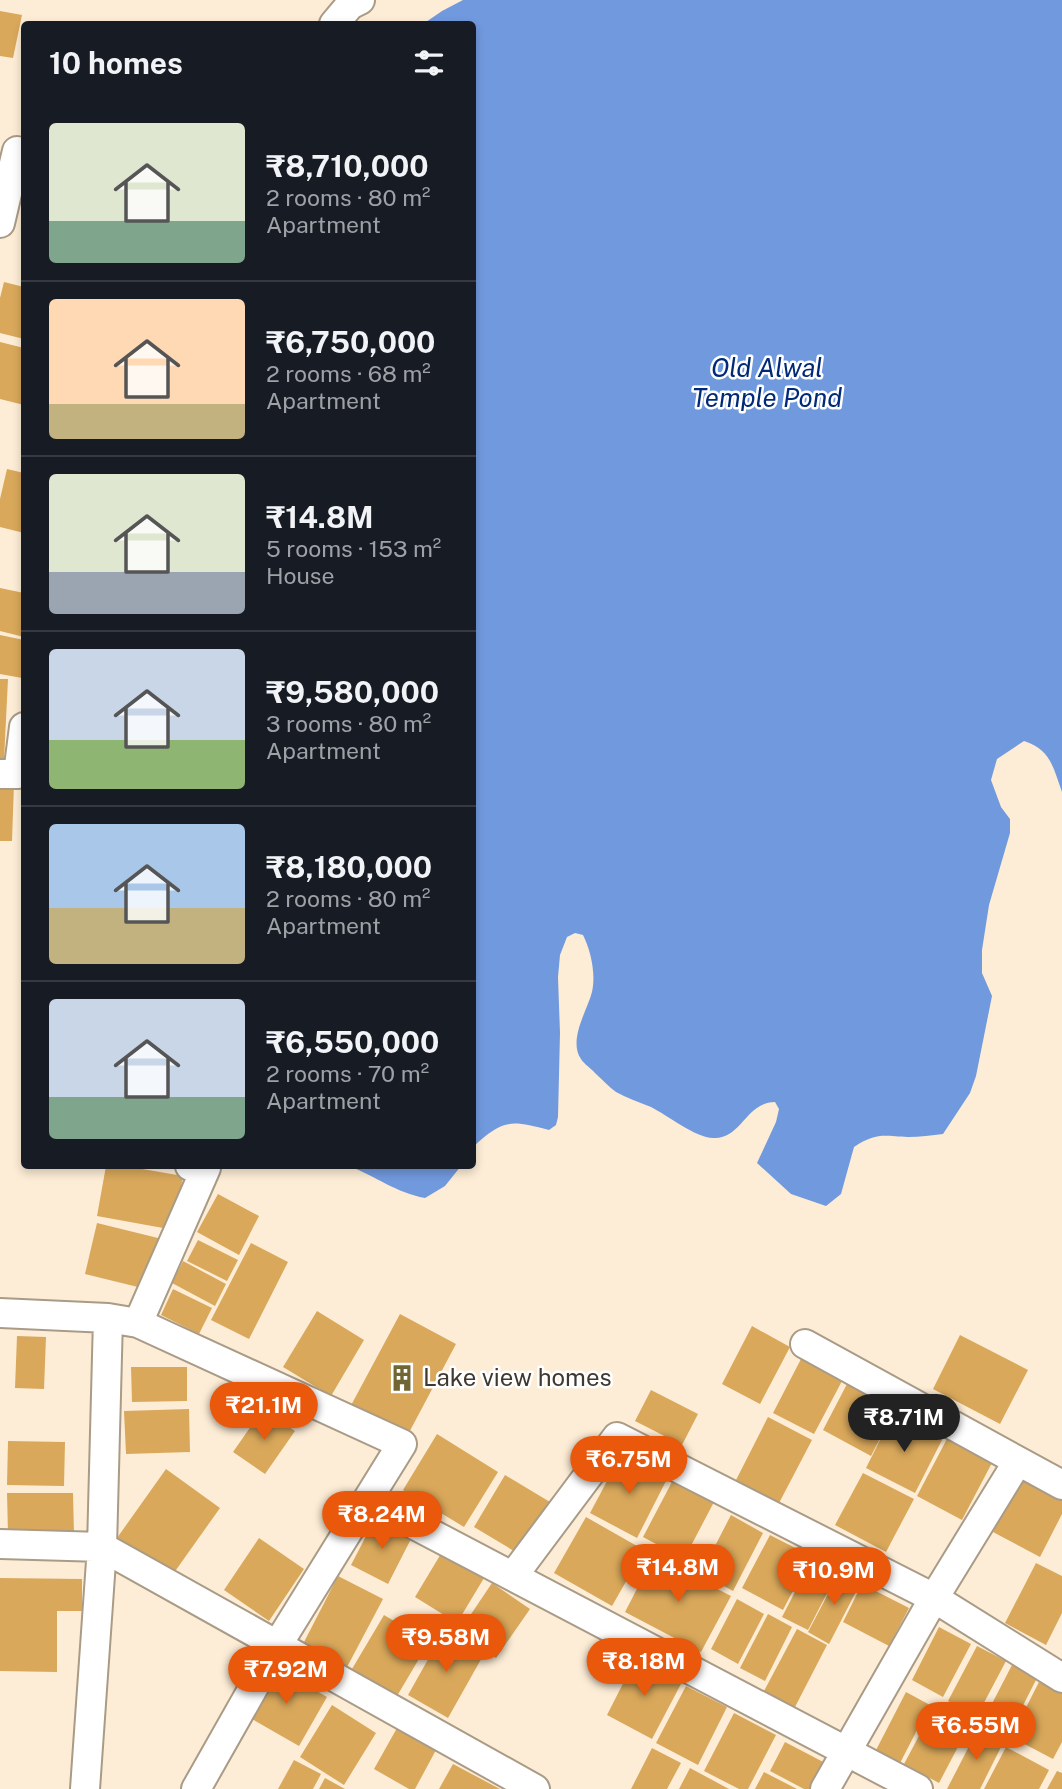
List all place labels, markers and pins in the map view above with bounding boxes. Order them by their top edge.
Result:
building icon: Lake view homes [387,1363,417,1393]
place label: Lake view homes [423,1363,612,1391]
pin: ₹21.1M [207,1382,321,1442]
pin: ₹8.71M [847,1394,961,1454]
pin: ₹6.75M [572,1436,686,1496]
pin: ₹8.24M [325,1492,439,1551]
pin: ₹14.8M [621,1544,735,1604]
pin: ₹10.9M [777,1548,891,1607]
pin: ₹9.58M [389,1614,503,1674]
pin: ₹8.18M [587,1638,701,1698]
pin: ₹7.92M [229,1646,343,1706]
pin: ₹6.55M [919,1702,1033,1762]

